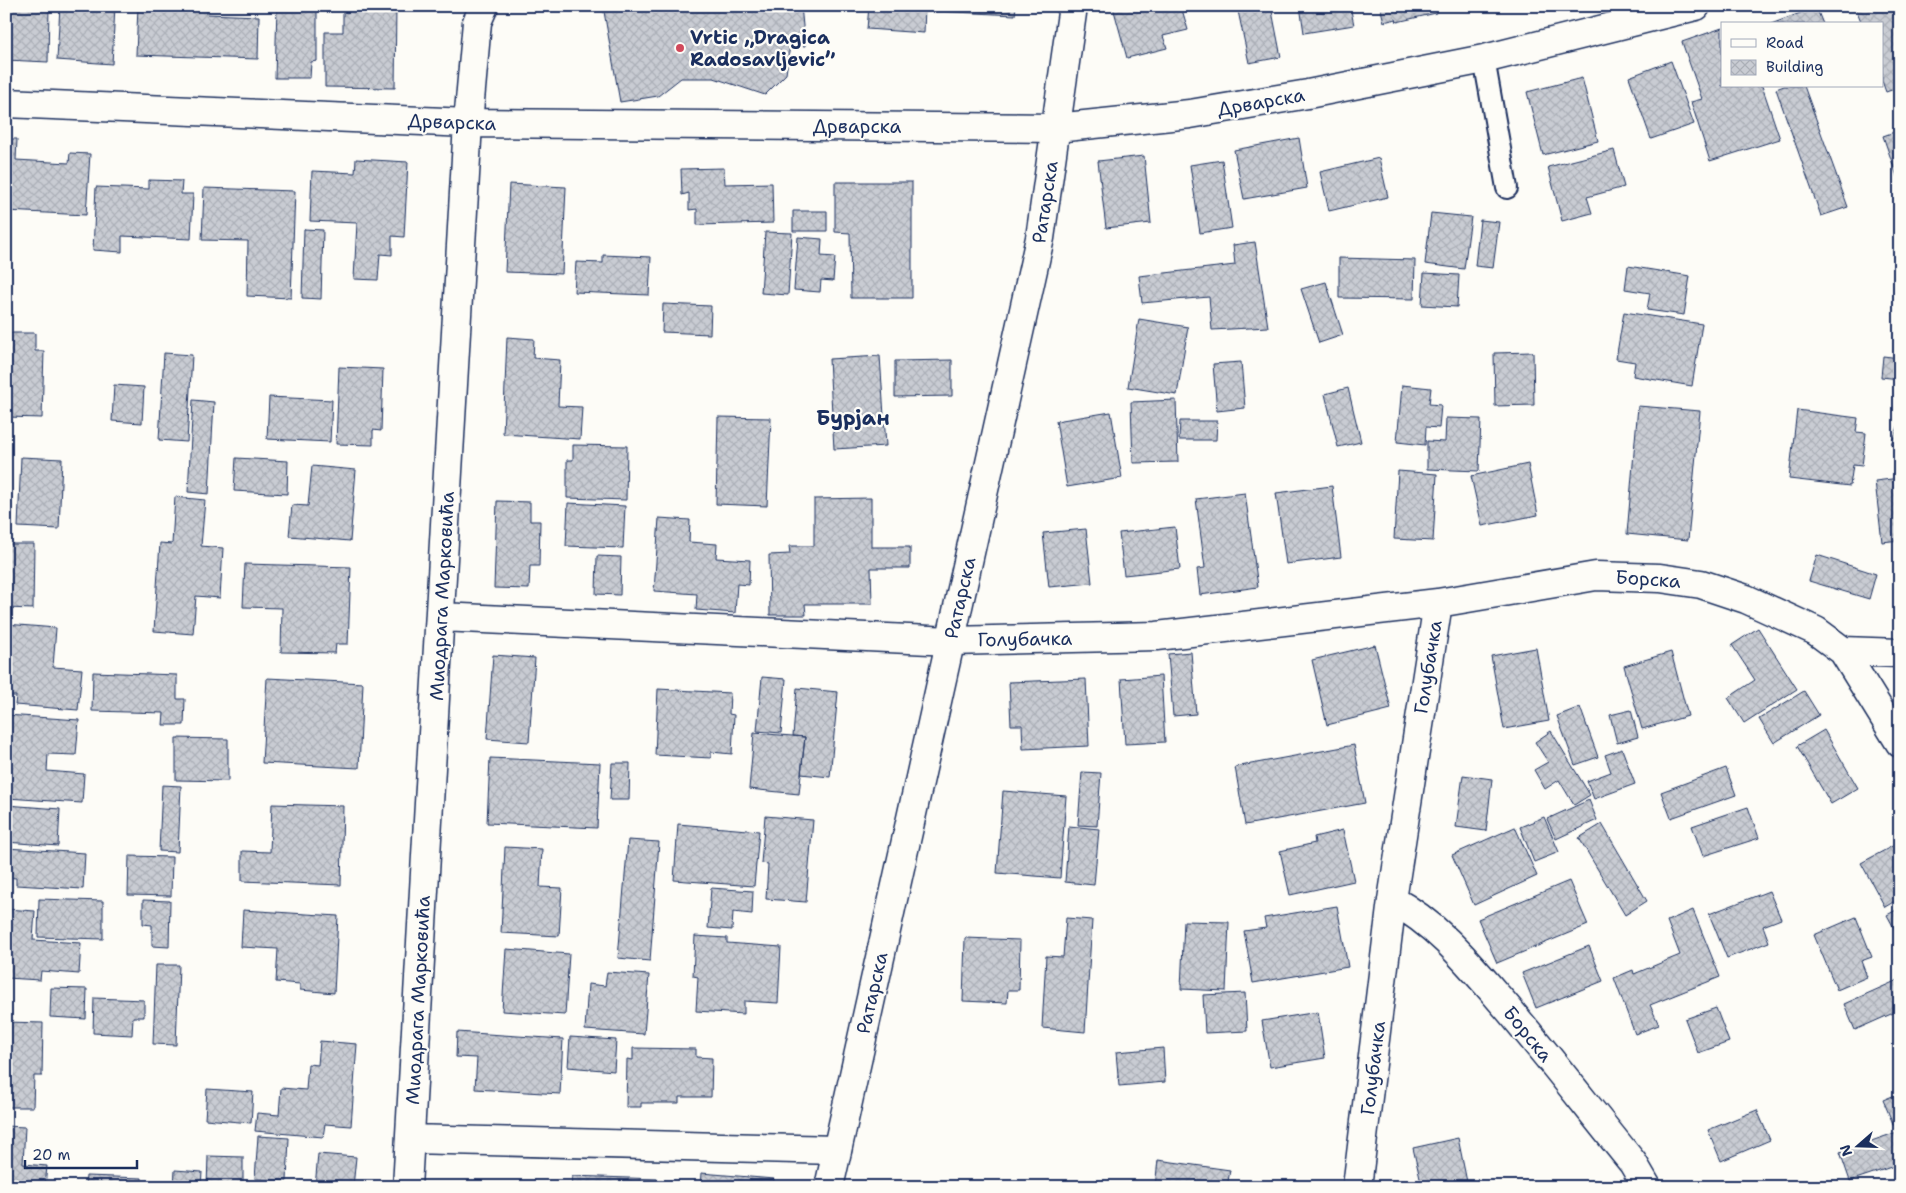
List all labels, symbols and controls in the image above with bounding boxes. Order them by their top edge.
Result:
legend [1721,22,1884,88]
place label: Vrtic „Dragica Radosavljevic” [690,25,836,72]
text: Road [1766,33,1804,53]
marker: Vrtic „Dragica Radosavljevic” [674,42,686,54]
text: Building [1766,57,1823,77]
street label: Дрварска [1215,82,1307,122]
street label: Дрварска [407,108,497,136]
street label: Дрварска [813,114,901,139]
street label: Ратарска [1026,159,1064,245]
district label: Бурјан [816,404,890,432]
street label: Миодрага Марковића [424,490,460,701]
street label: Ратарска [938,554,982,641]
street label: Борска [1614,564,1682,594]
street label: Голубачка [1408,618,1448,716]
street label: Голубачка [977,626,1073,652]
street label: Миодрага Марковића [400,894,436,1105]
street label: Ратарска [850,949,894,1036]
street label: Борска [1498,1001,1558,1067]
street label: Голубачка [1355,1019,1391,1117]
north arrow [1834,1120,1884,1170]
scale bar [25,1138,138,1170]
text: N [1835,1142,1856,1159]
text: 20 m [32,1145,71,1165]

